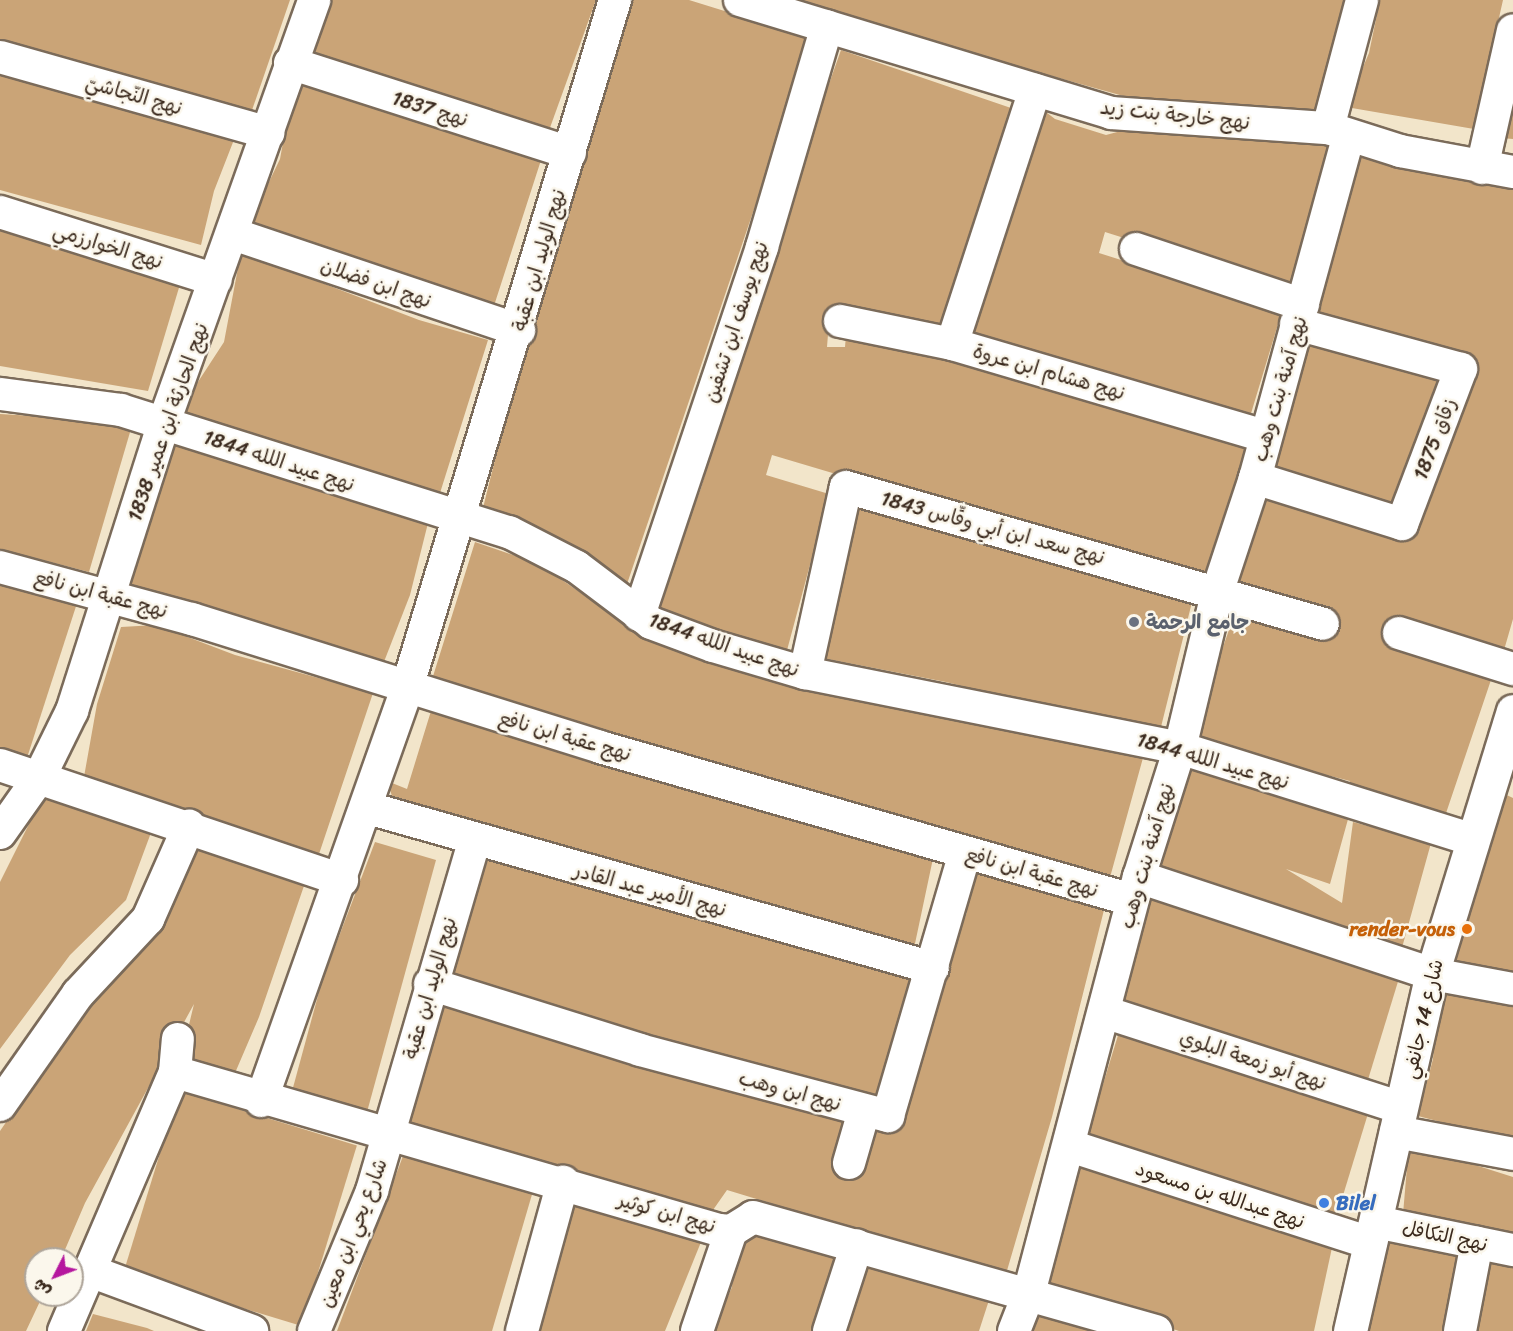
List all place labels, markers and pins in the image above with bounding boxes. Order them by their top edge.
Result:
place label: جامع الرحمة [1146,610,1249,634]
marker: جامع الرحمة [1127,615,1141,629]
place label: render-vous [1349,917,1455,941]
marker: render-vous [1460,922,1474,936]
place label: Bilel [1336,1191,1376,1215]
marker: Bilel [1317,1196,1331,1210]

